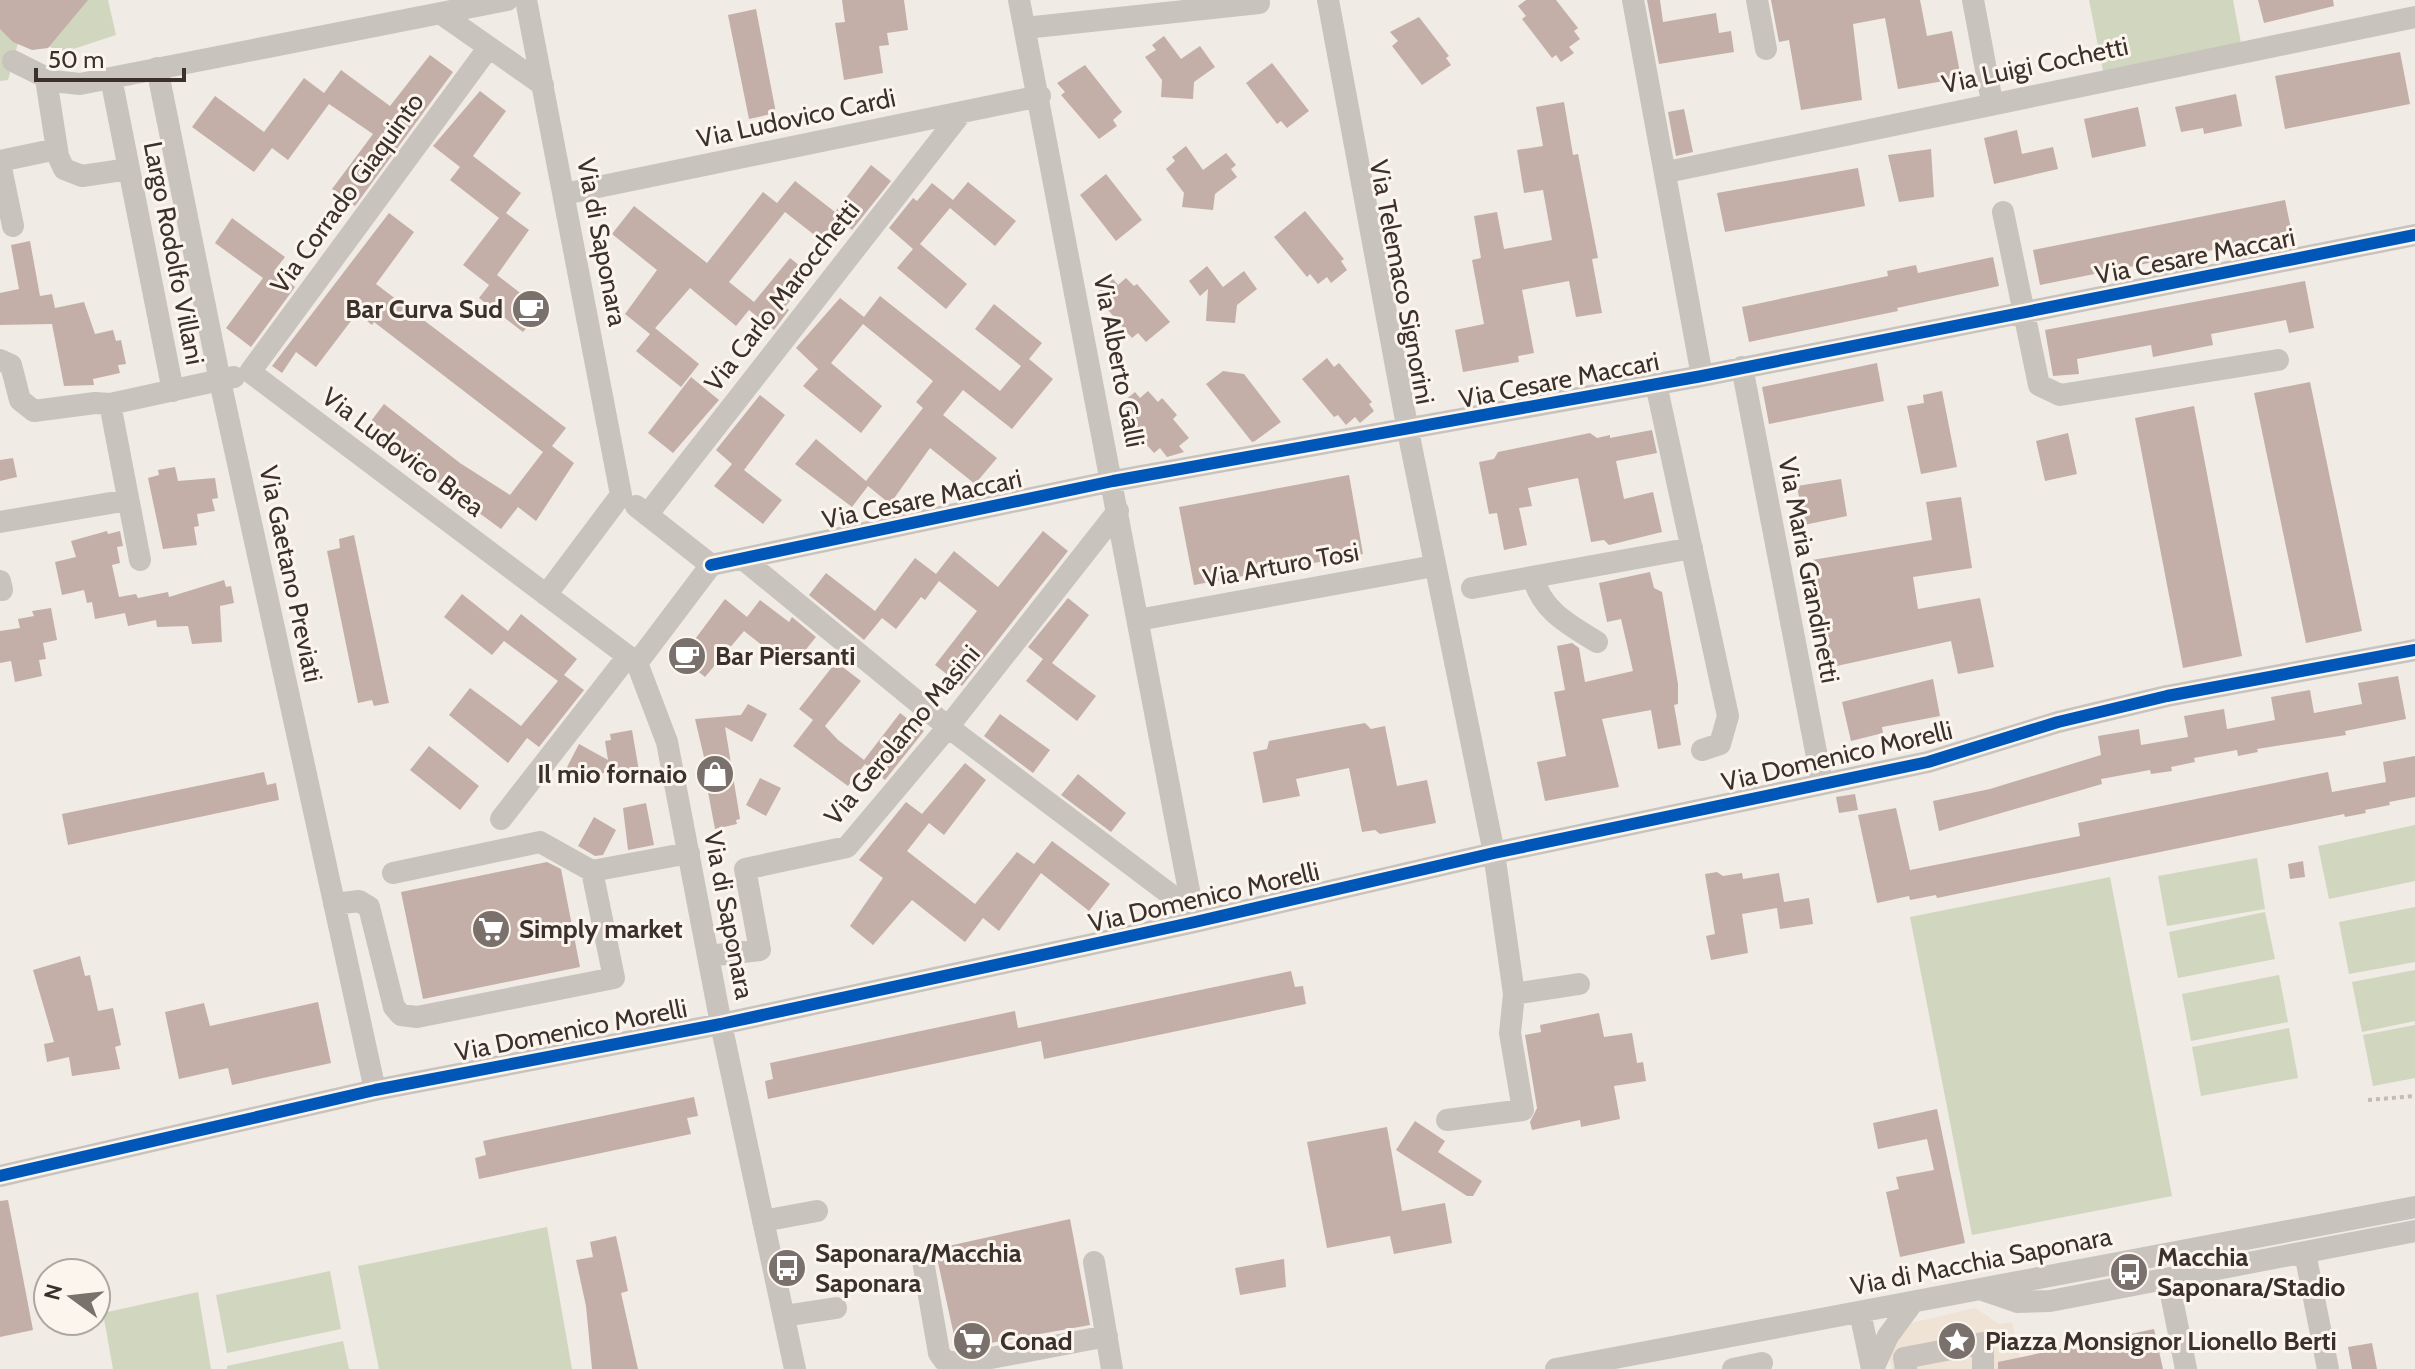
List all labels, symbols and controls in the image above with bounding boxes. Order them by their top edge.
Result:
street label: Via Luigi Cochetti [1939,30,2131,100]
scale bar [36,32,184,82]
text: 50 m [48,45,104,74]
street label: Via Ludovico Cardi [694,81,898,155]
street label: Via Corrado Giaquinto [263,86,431,300]
street label: Largo Rodolfo Villani [137,139,211,367]
street label: Via di Saponara [570,155,634,329]
street label: Via Telemaco Signorini [1363,157,1441,407]
street label: Via Carlo Marocchetti [698,194,866,398]
street label: Via Cesare Maccari [2092,221,2298,291]
street label: Via Alberto Galli [1087,272,1151,450]
cafe icon: Bar Curva Sud [510,288,552,330]
place label: Bar Curva Sud [345,293,503,325]
street label: Via Cesare Maccari [1456,345,1662,415]
street label: Via Ludovico Brea [316,381,491,524]
street label: Via Maria Grandinetti [1771,454,1847,686]
street label: Via Cesare Maccari [819,462,1025,536]
street label: Via Gaetano Previati [252,463,330,685]
street label: Via Arturo Tosi [1200,536,1362,594]
cafe icon: Bar Piersanti [666,635,708,677]
street label: Via Gerolamo Masini [817,639,987,831]
place label: Bar Piersanti [715,640,856,672]
street label: Via Domenico Morelli [1718,714,1956,798]
shop icon: Il mio fornaio [694,753,736,795]
place label: Il mio fornaio [537,758,687,790]
street label: Via di Saponara [697,828,761,1002]
street label: Via Domenico Morelli [1085,855,1323,939]
supermarket icon: Simply market [470,908,512,950]
place label: Simply market [519,913,683,945]
street label: Via Domenico Morelli [452,992,690,1068]
street label: Via di Macchia Saponara [1848,1220,2115,1302]
place label: Saponara/Macchia Saponara [815,1237,1022,1299]
place label: Macchia Saponara/Stadio [2157,1241,2345,1303]
bus stop icon: Saponara/Macchia Saponara [766,1247,808,1289]
bus stop icon: Macchia Saponara/Stadio [2108,1251,2150,1293]
north arrow [32,1257,112,1337]
text: N [38,1281,68,1303]
supermarket icon: Conad [951,1320,993,1362]
place icon: Piazza Monsignor Lionello Berti [1936,1320,1978,1362]
place label: Conad [1000,1325,1073,1357]
place label: Piazza Monsignor Lionello Berti [1985,1325,2337,1357]

